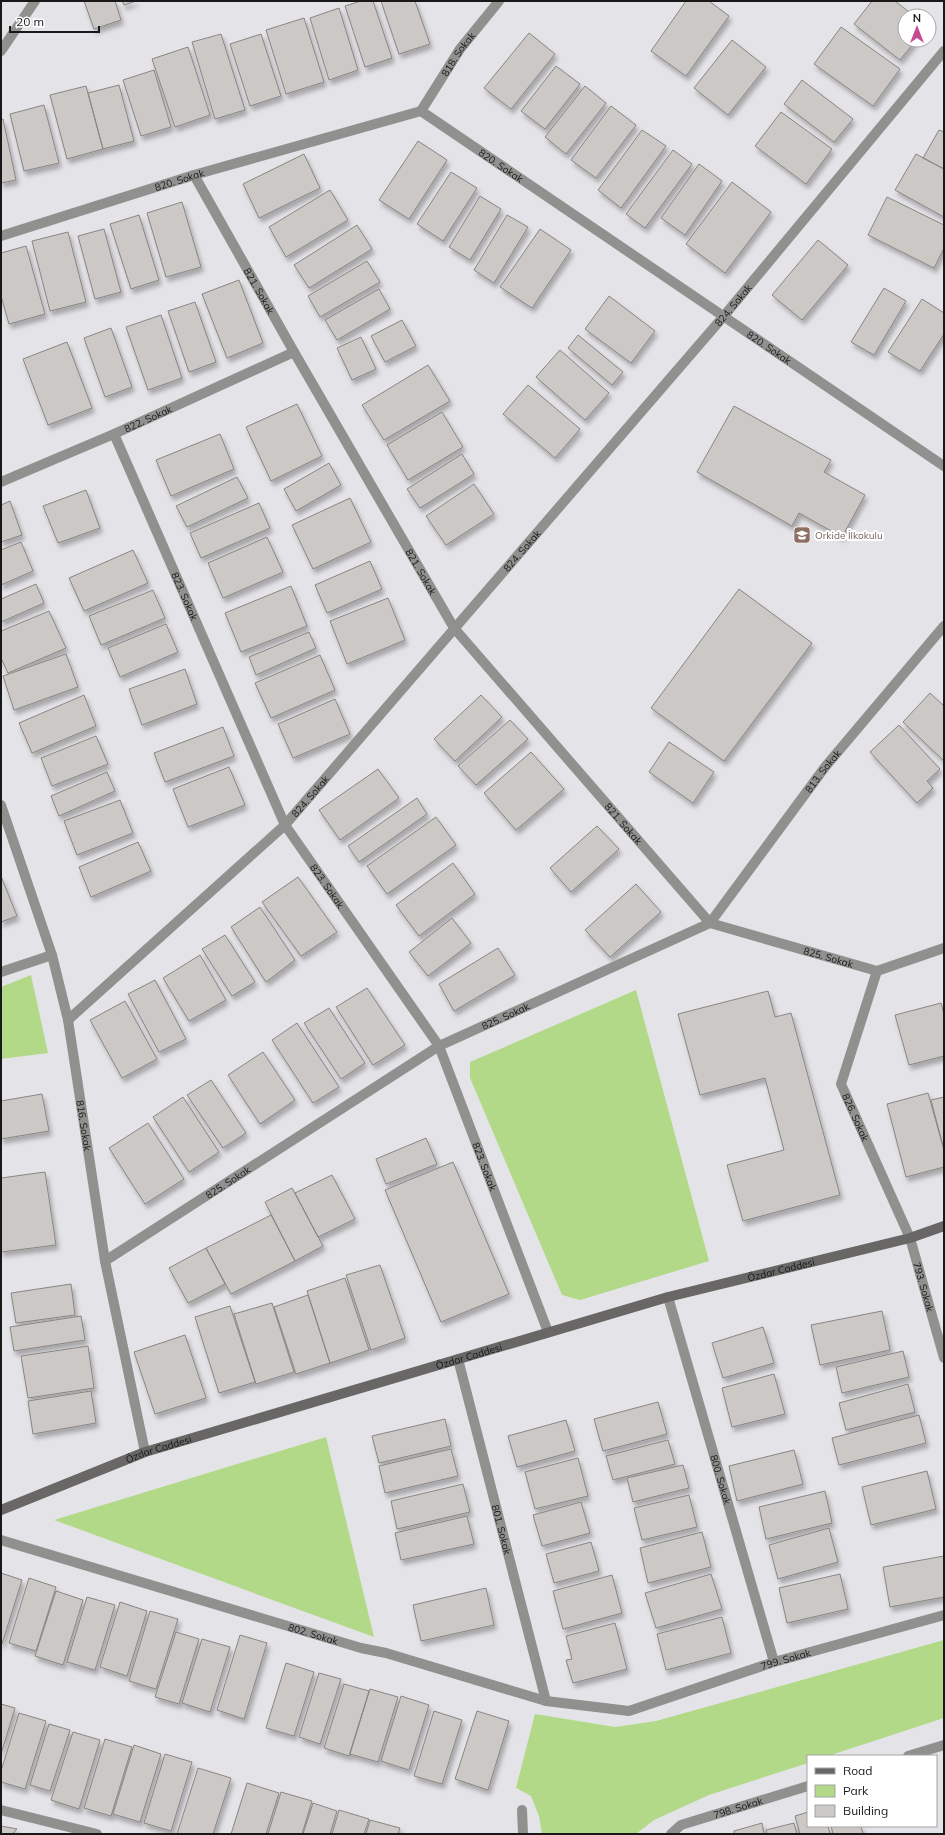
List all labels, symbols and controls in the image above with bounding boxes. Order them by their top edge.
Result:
scale bar [10,8,99,34]
north arrow [897,8,937,48]
text: N [913,11,921,25]
text: 20 m [16,14,44,29]
street label: 818. Sokak [438,28,478,79]
street label: 820. Sokak [476,146,527,186]
street label: 820. Sokak [153,166,206,194]
street label: 821. Sokak [241,265,278,317]
street label: 824. Sokak [712,281,755,329]
street label: 820. Sokak [744,328,795,368]
street label: 822. Sokak [122,402,175,435]
school or university icon: Orkide İlkokulu [792,525,812,545]
street label: 824. Sokak [500,526,544,574]
place label: Orkide İlkokulu [815,529,883,542]
street label: 821. Sokak [403,546,440,598]
street label: 823. Sokak [169,570,201,623]
street label: 813. Sokak [802,746,844,795]
street label: 824. Sokak [288,772,332,820]
street label: 821. Sokak [602,800,646,848]
street label: 823. Sokak [307,861,348,911]
street label: 825. Sokak [802,944,856,971]
street label: 825. Sokak [479,999,532,1032]
street label: 826. Sokak [840,1091,873,1144]
street label: 816. Sokak [74,1099,95,1152]
street label: 823. Sokak [470,1140,500,1193]
street label: 825. Sokak [203,1162,253,1201]
street label: Özdar Caddesi [746,1255,816,1284]
street label: 793. Sokak [911,1260,937,1314]
street label: Özdar Caddesi [434,1340,504,1372]
street label: Özdar Caddesi [124,1432,193,1466]
street label: 800. Sokak [708,1453,735,1507]
street label: 801. Sokak [489,1503,515,1557]
street label: 802. Sokak [287,1620,340,1647]
street label: 799. Sokak [759,1646,813,1673]
legend [807,1755,937,1827]
text: Road [843,1763,872,1778]
text: Park [843,1783,869,1798]
street label: 798. Sokak [712,1794,765,1821]
text: Building [843,1803,888,1818]

